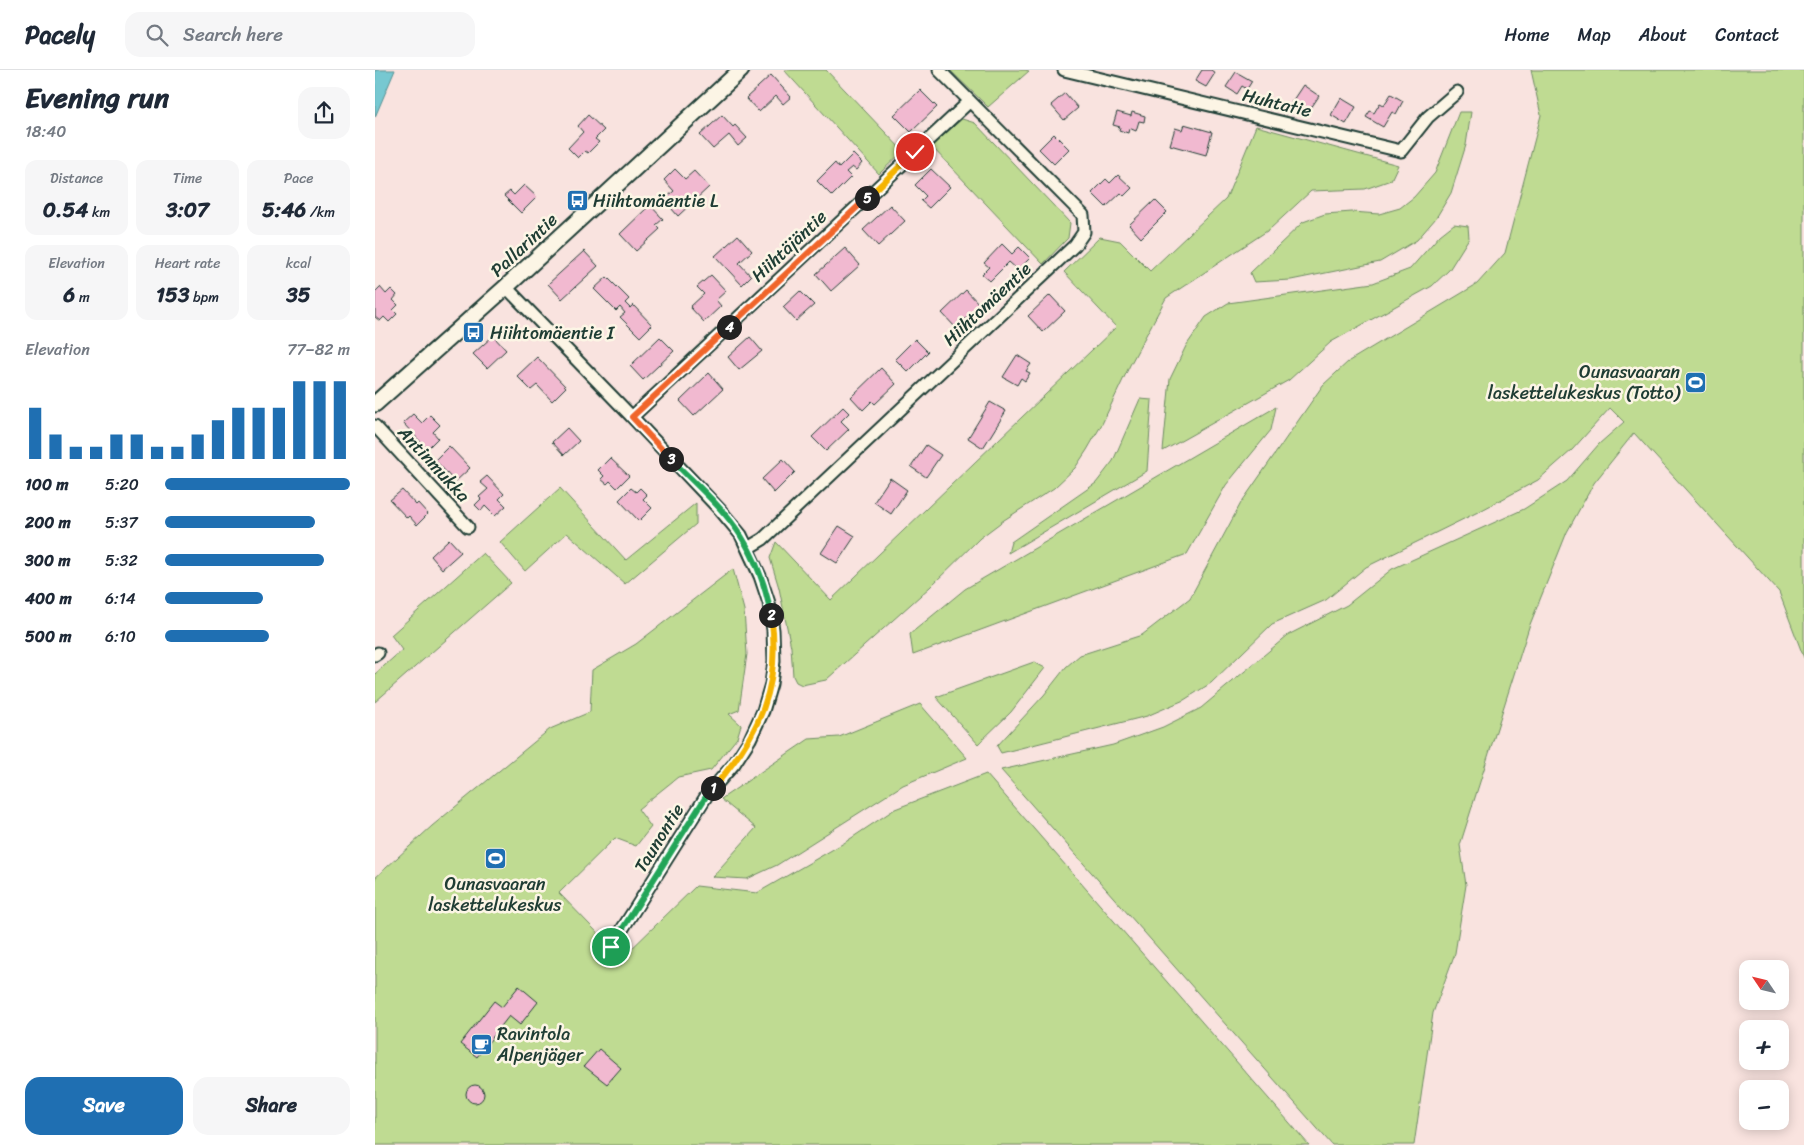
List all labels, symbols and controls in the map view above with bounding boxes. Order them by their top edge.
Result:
search box [125,12,475,57]
text: Pacely [25,14,95,56]
text: Search here [183,18,283,51]
text: Home [1505,19,1550,51]
text: Map [1578,19,1611,51]
text: About [1639,19,1687,51]
text: Contact [1715,19,1779,51]
icon: search [143,21,171,49]
text: Evening run [25,73,169,122]
street label: Huhtatie [1239,79,1315,127]
button: share [298,87,350,139]
text: 18:40 [25,117,66,146]
pin [894,131,936,173]
icon: check [901,138,929,166]
text: Distance [50,166,103,191]
text: Time [173,166,202,191]
text: Pace [284,166,313,191]
place label: Hiihtomäentie L [593,185,719,217]
pin: 5 [855,186,879,210]
text: 5 [863,186,872,211]
bus stop icon: Hiihtomäentie L [565,189,589,213]
text: 0.54 [43,191,88,229]
text: 3:07 [166,191,209,229]
text: 5:46 [262,191,306,229]
text: km [88,200,110,225]
text: /km [306,200,335,225]
street label: Hiihtäjäntie [743,202,835,290]
street label: Pallarintie [483,205,565,285]
text: Elevation [48,251,105,276]
text: Heart rate [155,251,220,276]
text: kcal [286,251,311,276]
street label: Hiihtomäentie [935,254,1039,354]
text: 6 [63,276,75,314]
text: 153 [156,276,189,314]
text: 35 [286,276,311,314]
text: m [75,285,90,310]
text: bpm [189,285,219,310]
pin: 4 [717,314,741,340]
text: 4 [725,315,734,340]
place label: Hiihtomäentie I [490,317,616,349]
bus stop icon: Hiihtomäentie I [462,321,486,345]
text: Elevation [25,335,90,364]
text: 77–82 m [287,335,350,364]
place label: Ounasvaaran laskettelukeskus (Totto) [1488,356,1682,409]
sports icon: Ounasvaaran laskettelukeskus (Totto) [1684,370,1708,394]
street label: Antinmukka [389,417,478,510]
pin: 3 [659,446,683,472]
text: 3 [668,447,675,472]
text: 100 m [25,470,69,499]
text: 5:20 [105,470,139,499]
text: 200 m [25,508,71,537]
text: 5:37 [105,508,138,537]
text: 300 m [25,546,70,575]
text: 5:32 [105,546,138,575]
text: 400 m [25,584,72,613]
text: 6:14 [105,584,136,613]
pin: 2 [759,602,783,628]
text: 2 [767,603,776,628]
text: 500 m [25,622,71,651]
text: 6:10 [105,622,136,651]
pin: 1 [701,776,725,800]
text: 1 [710,776,717,801]
street label: Taunontie [625,797,693,879]
sports icon: Ounasvaaran laskettelukeskus [483,847,507,871]
place label: Ounasvaaran laskettelukeskus [428,868,562,921]
pin [590,926,632,968]
icon: arrive [597,933,625,961]
north arrow [1739,960,1789,1010]
map controls [1739,960,1789,1130]
place label: Ravintola Alpenjäger [496,1018,585,1071]
button: + [1739,1020,1789,1070]
cafe icon: Ravintola Alpenjäger [469,1032,493,1056]
button: Save [25,1077,183,1135]
button: Share [193,1077,350,1135]
button: − [1739,1080,1789,1130]

